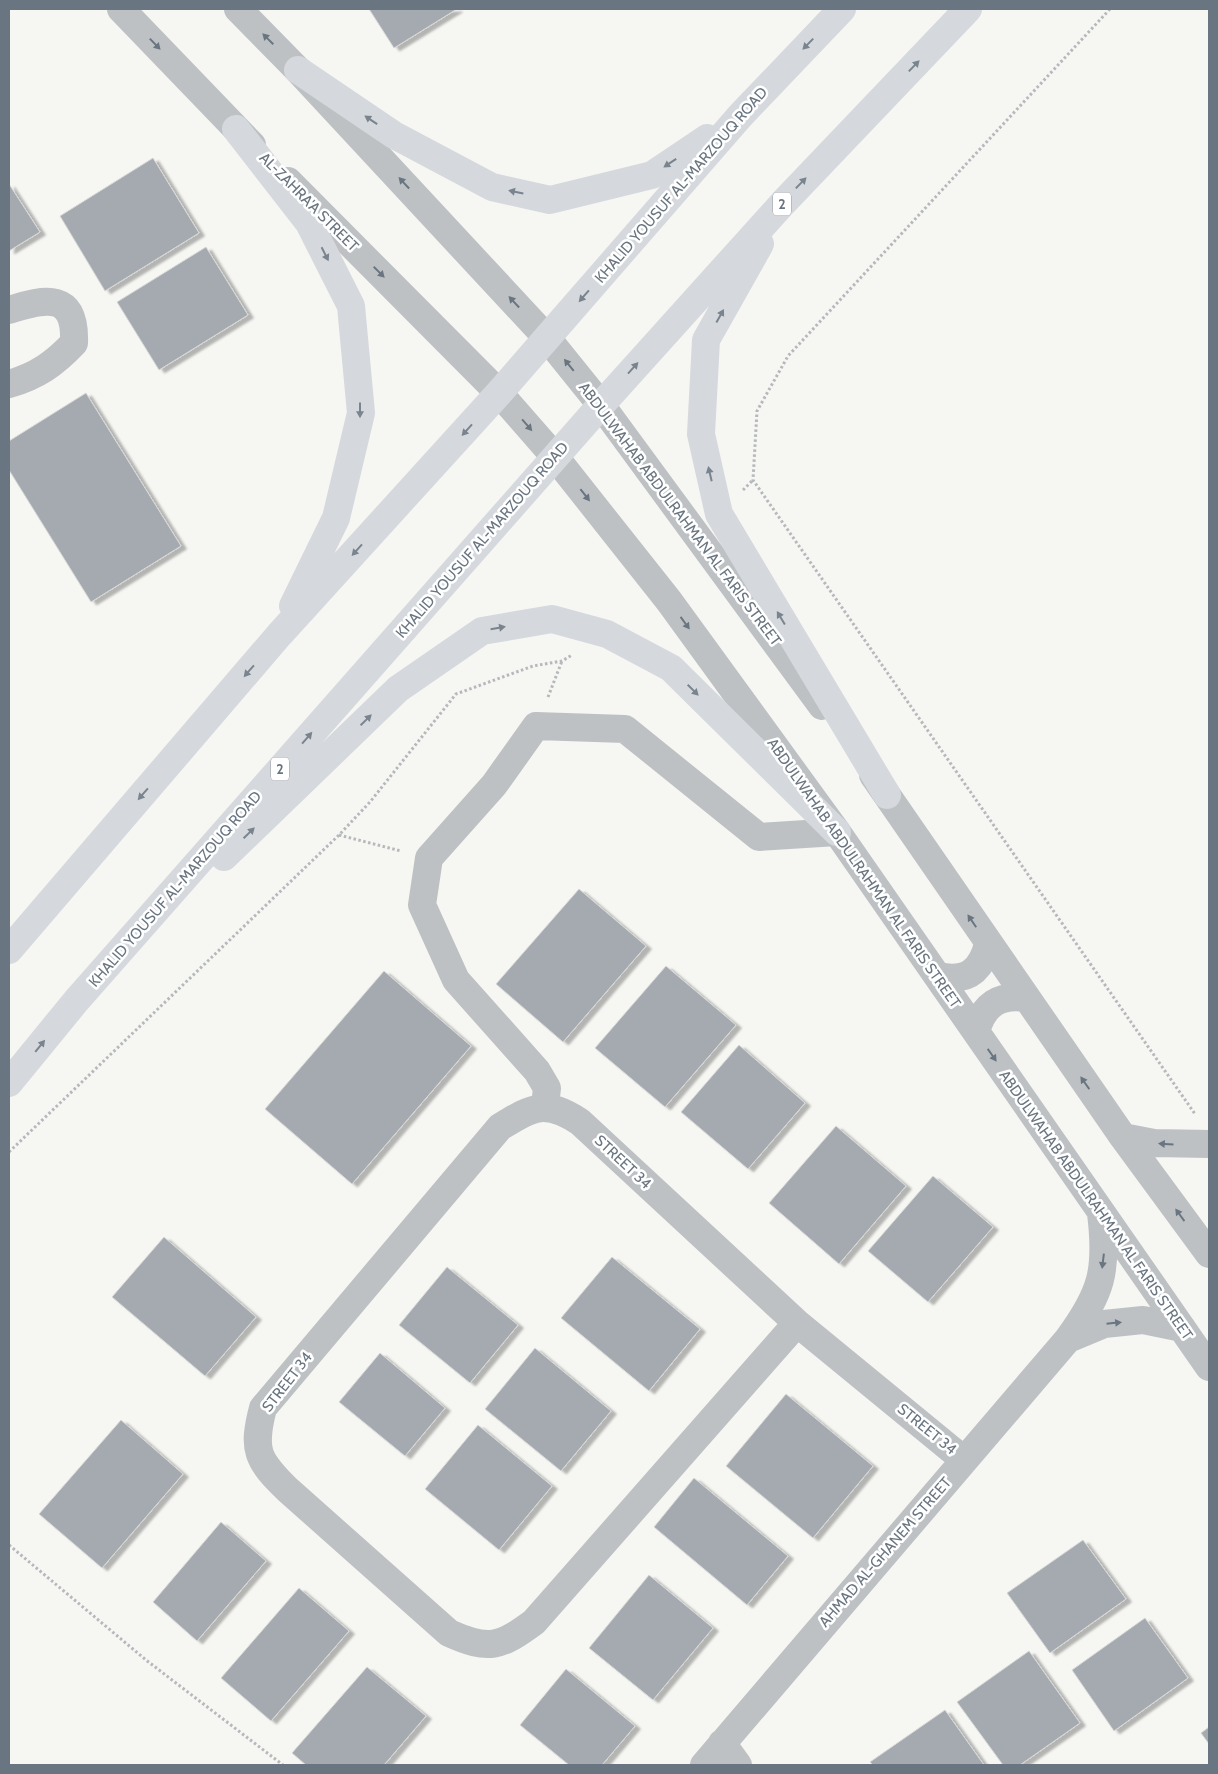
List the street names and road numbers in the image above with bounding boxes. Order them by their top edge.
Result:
street label: KHALID YOUSUF AL-MARZOUQ ROAD [591,83,771,287]
street label: AL-ZAHRA'A STREET [256,149,362,255]
road number: 2 [773,192,791,215]
street label: ABDULWAHAB ABDULRAHMAN AL FARIS STREET [575,379,785,649]
street label: KHALID YOUSUF AL-MARZOUQ ROAD [392,438,572,642]
street label: ABDULWAHAB ABDULRAHMAN AL FARIS STREET [763,735,965,1011]
road number: 2 [271,758,289,781]
street label: KHALID YOUSUF AL-MARZOUQ ROAD [85,787,265,991]
street label: ABDULWAHAB ABDULRAHMAN AL FARIS STREET [995,1067,1197,1343]
street label: STREET 34 [591,1131,655,1193]
street label: STREET 34 [258,1348,316,1415]
street label: STREET 34 [894,1400,960,1458]
street label: AHMAD AL-GHANEM STREET [815,1473,955,1631]

